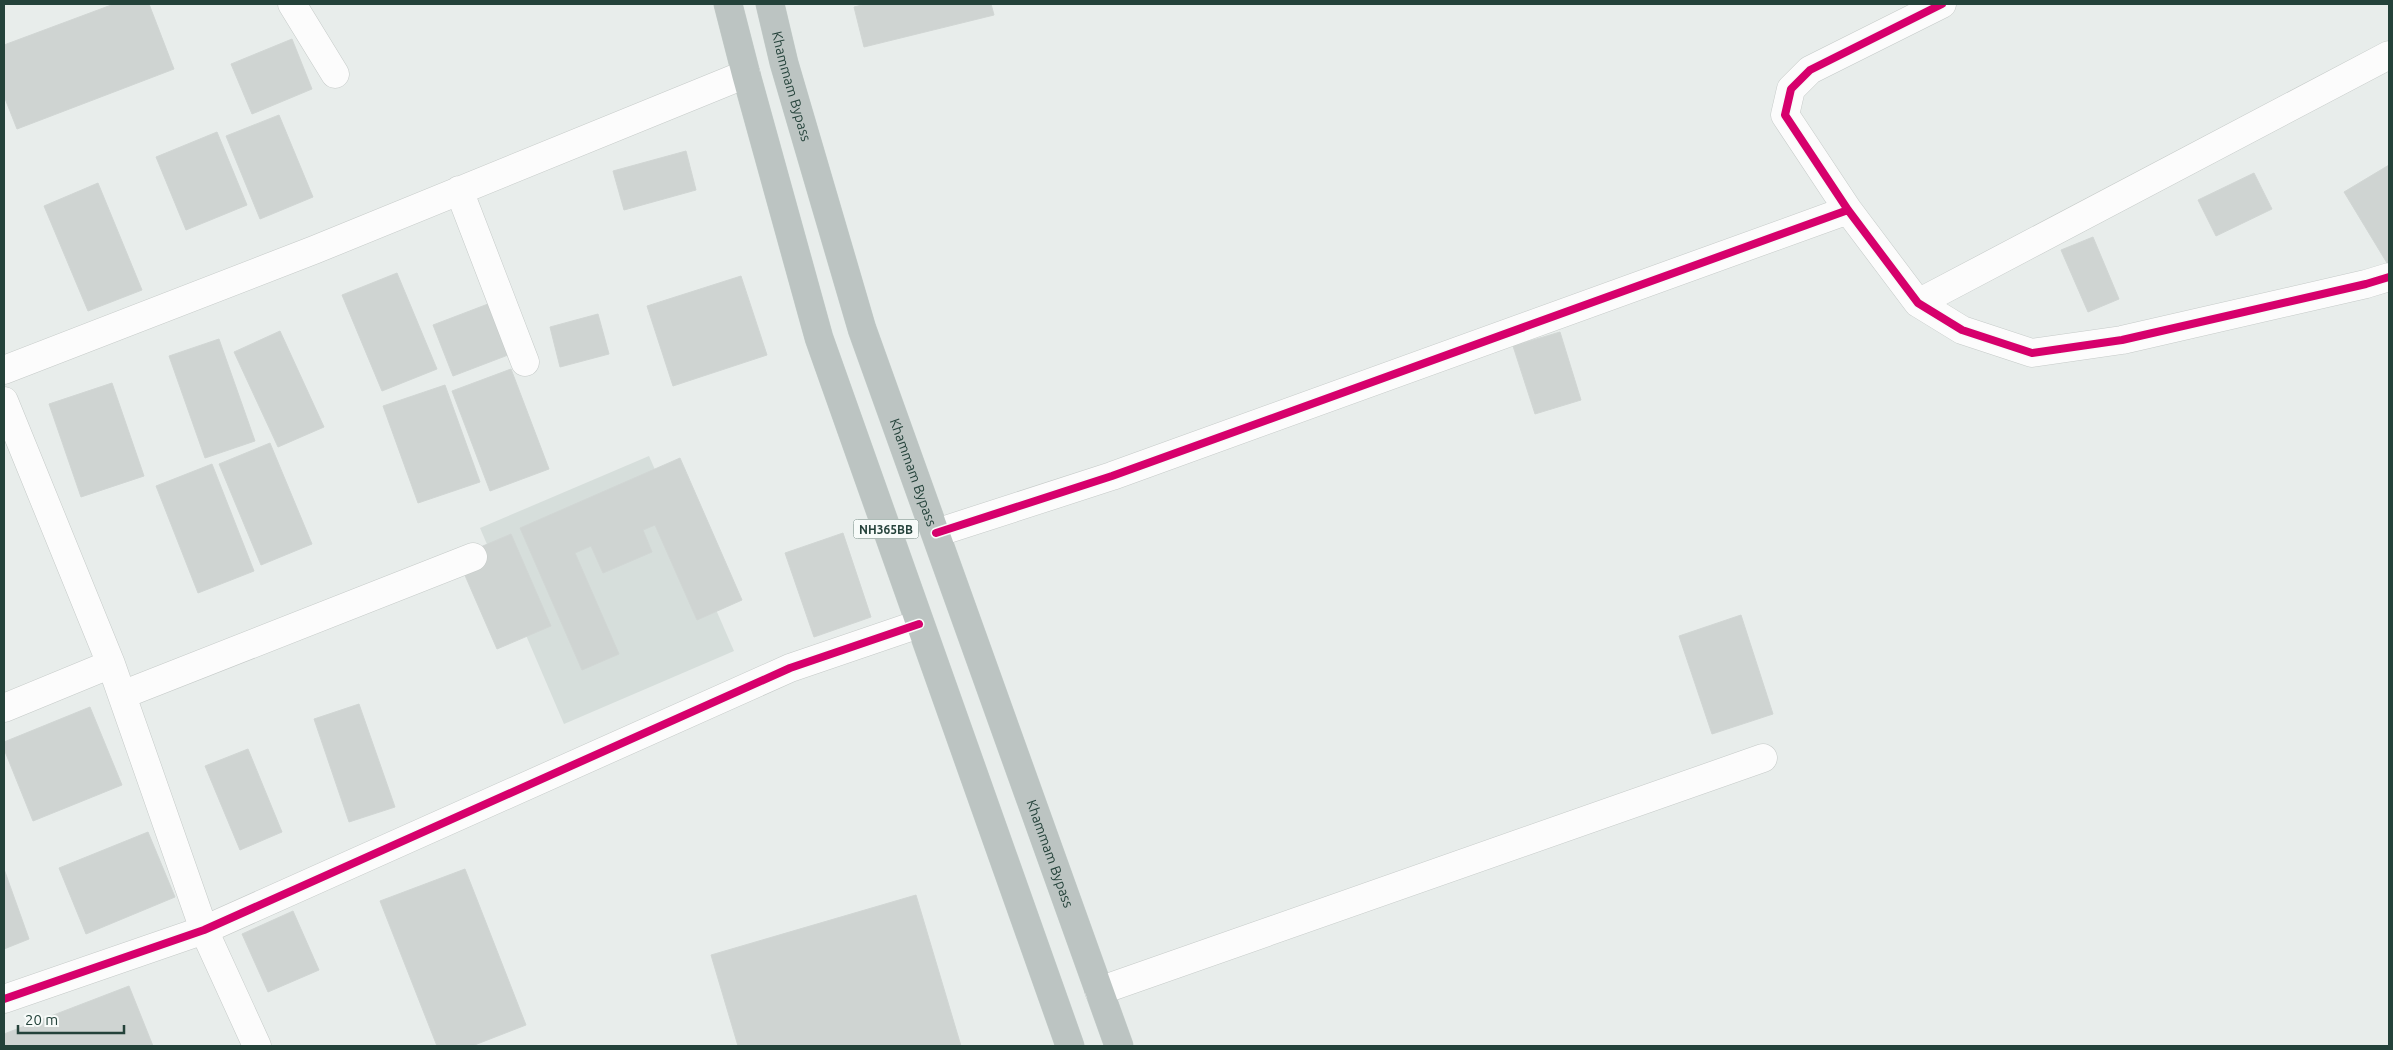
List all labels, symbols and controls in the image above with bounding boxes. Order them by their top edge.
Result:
street label: Khammam Bypass [769,30,815,143]
street label: Khammam Bypass [887,416,940,528]
road number: NH365BB [854,520,918,538]
street label: Khammam Bypass [1023,797,1077,910]
scale bar [18,1002,124,1034]
text: 20 m [25,1011,58,1028]

